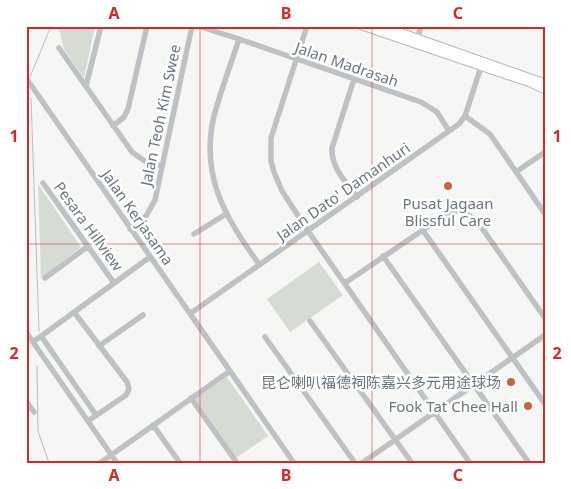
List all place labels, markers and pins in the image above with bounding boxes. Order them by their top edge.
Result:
marker: Pusat Jagaan Blissful Care [442,180,454,192]
place label: Pusat Jagaan Blissful Care [402,193,494,230]
place label: 昆仑喇叭福德祠陈嘉兴多元用途球场 [261,372,501,392]
marker: 昆仑喇叭福德祠陈嘉兴多元用途球场 [505,376,517,388]
place label: Fook Tat Chee Hall [388,396,518,416]
marker: Fook Tat Chee Hall [522,400,534,412]

